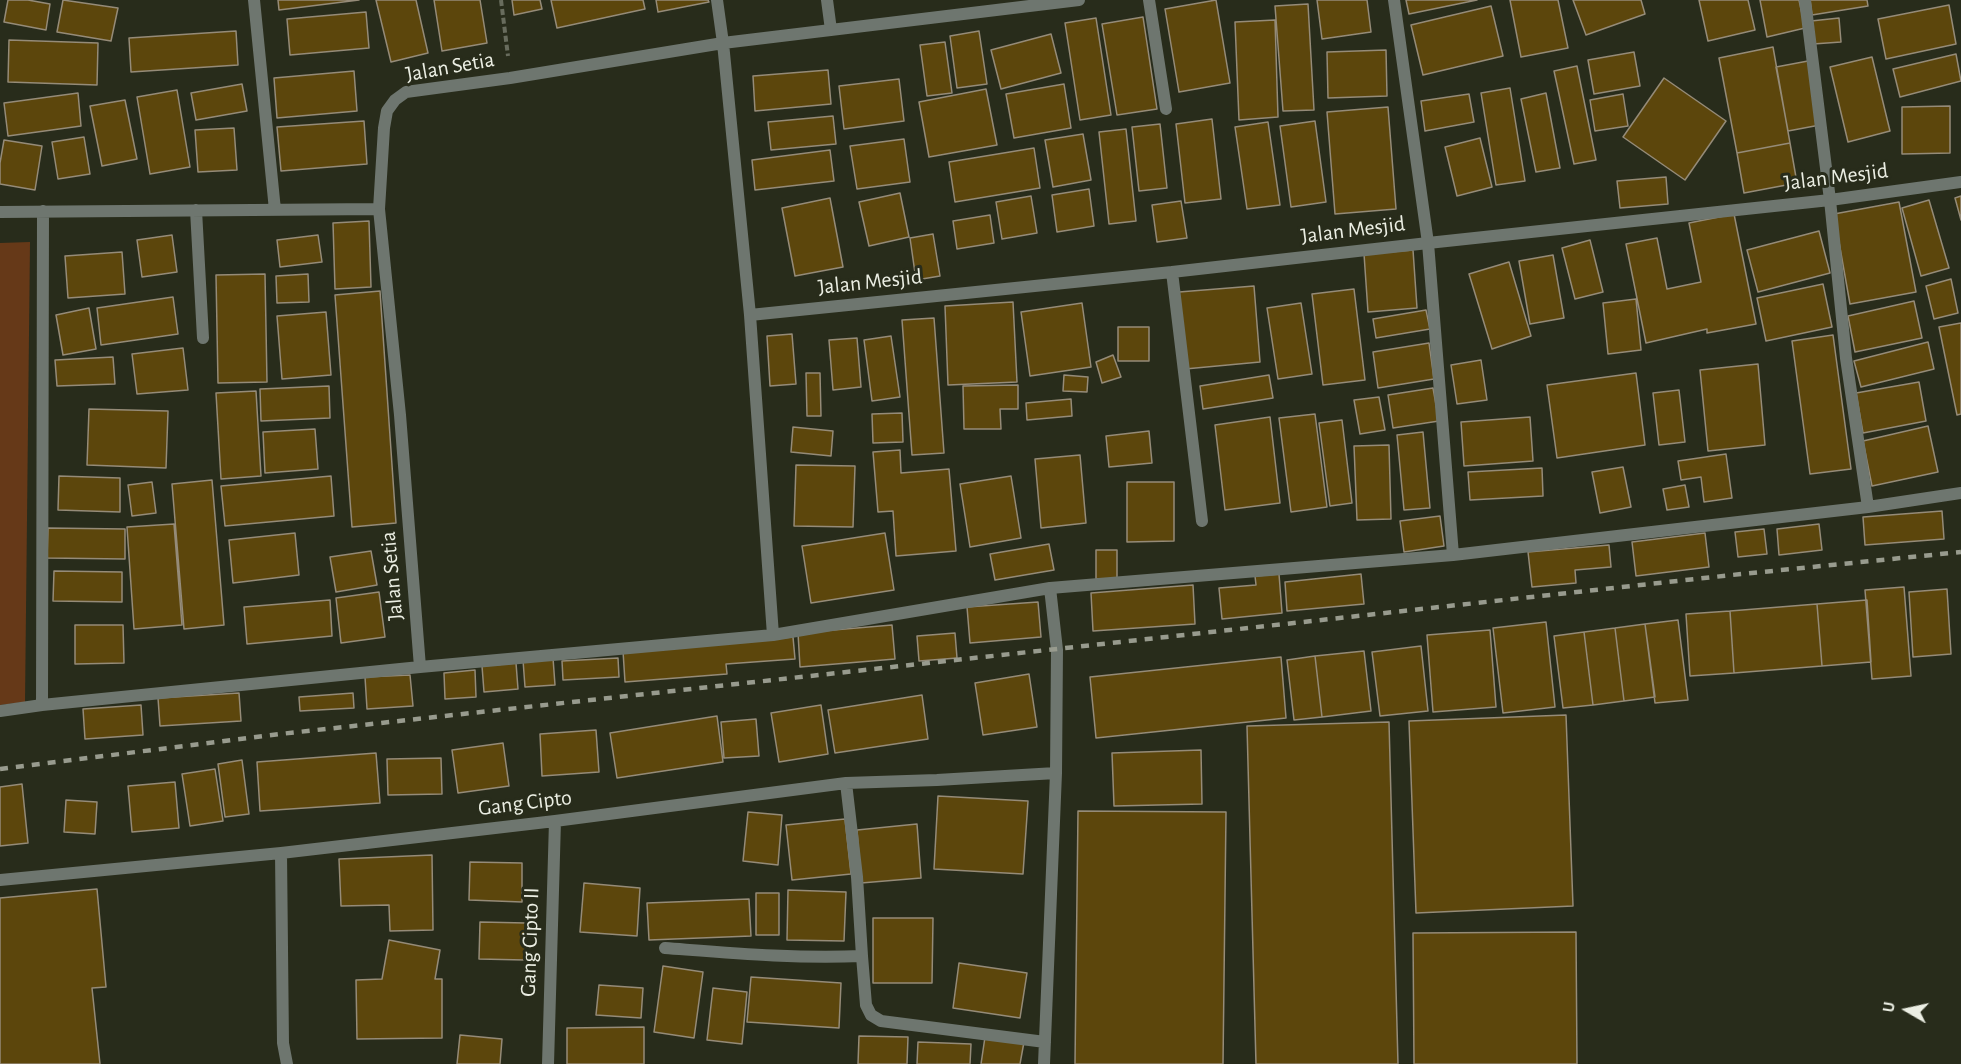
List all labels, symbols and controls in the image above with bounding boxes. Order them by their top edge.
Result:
street label: Jalan Setia [404,46,496,88]
street label: Jalan Mesjid [1782,158,1890,196]
street label: Jalan Mesjid [1299,211,1407,249]
street label: Jalan Mesjid [817,263,923,301]
street label: Jalan Setia [375,530,409,622]
street label: Gang Cipto [477,784,573,822]
street label: Gang Cipto II [515,887,545,997]
north arrow [1877,980,1937,1040]
text: U [1881,1001,1898,1013]

